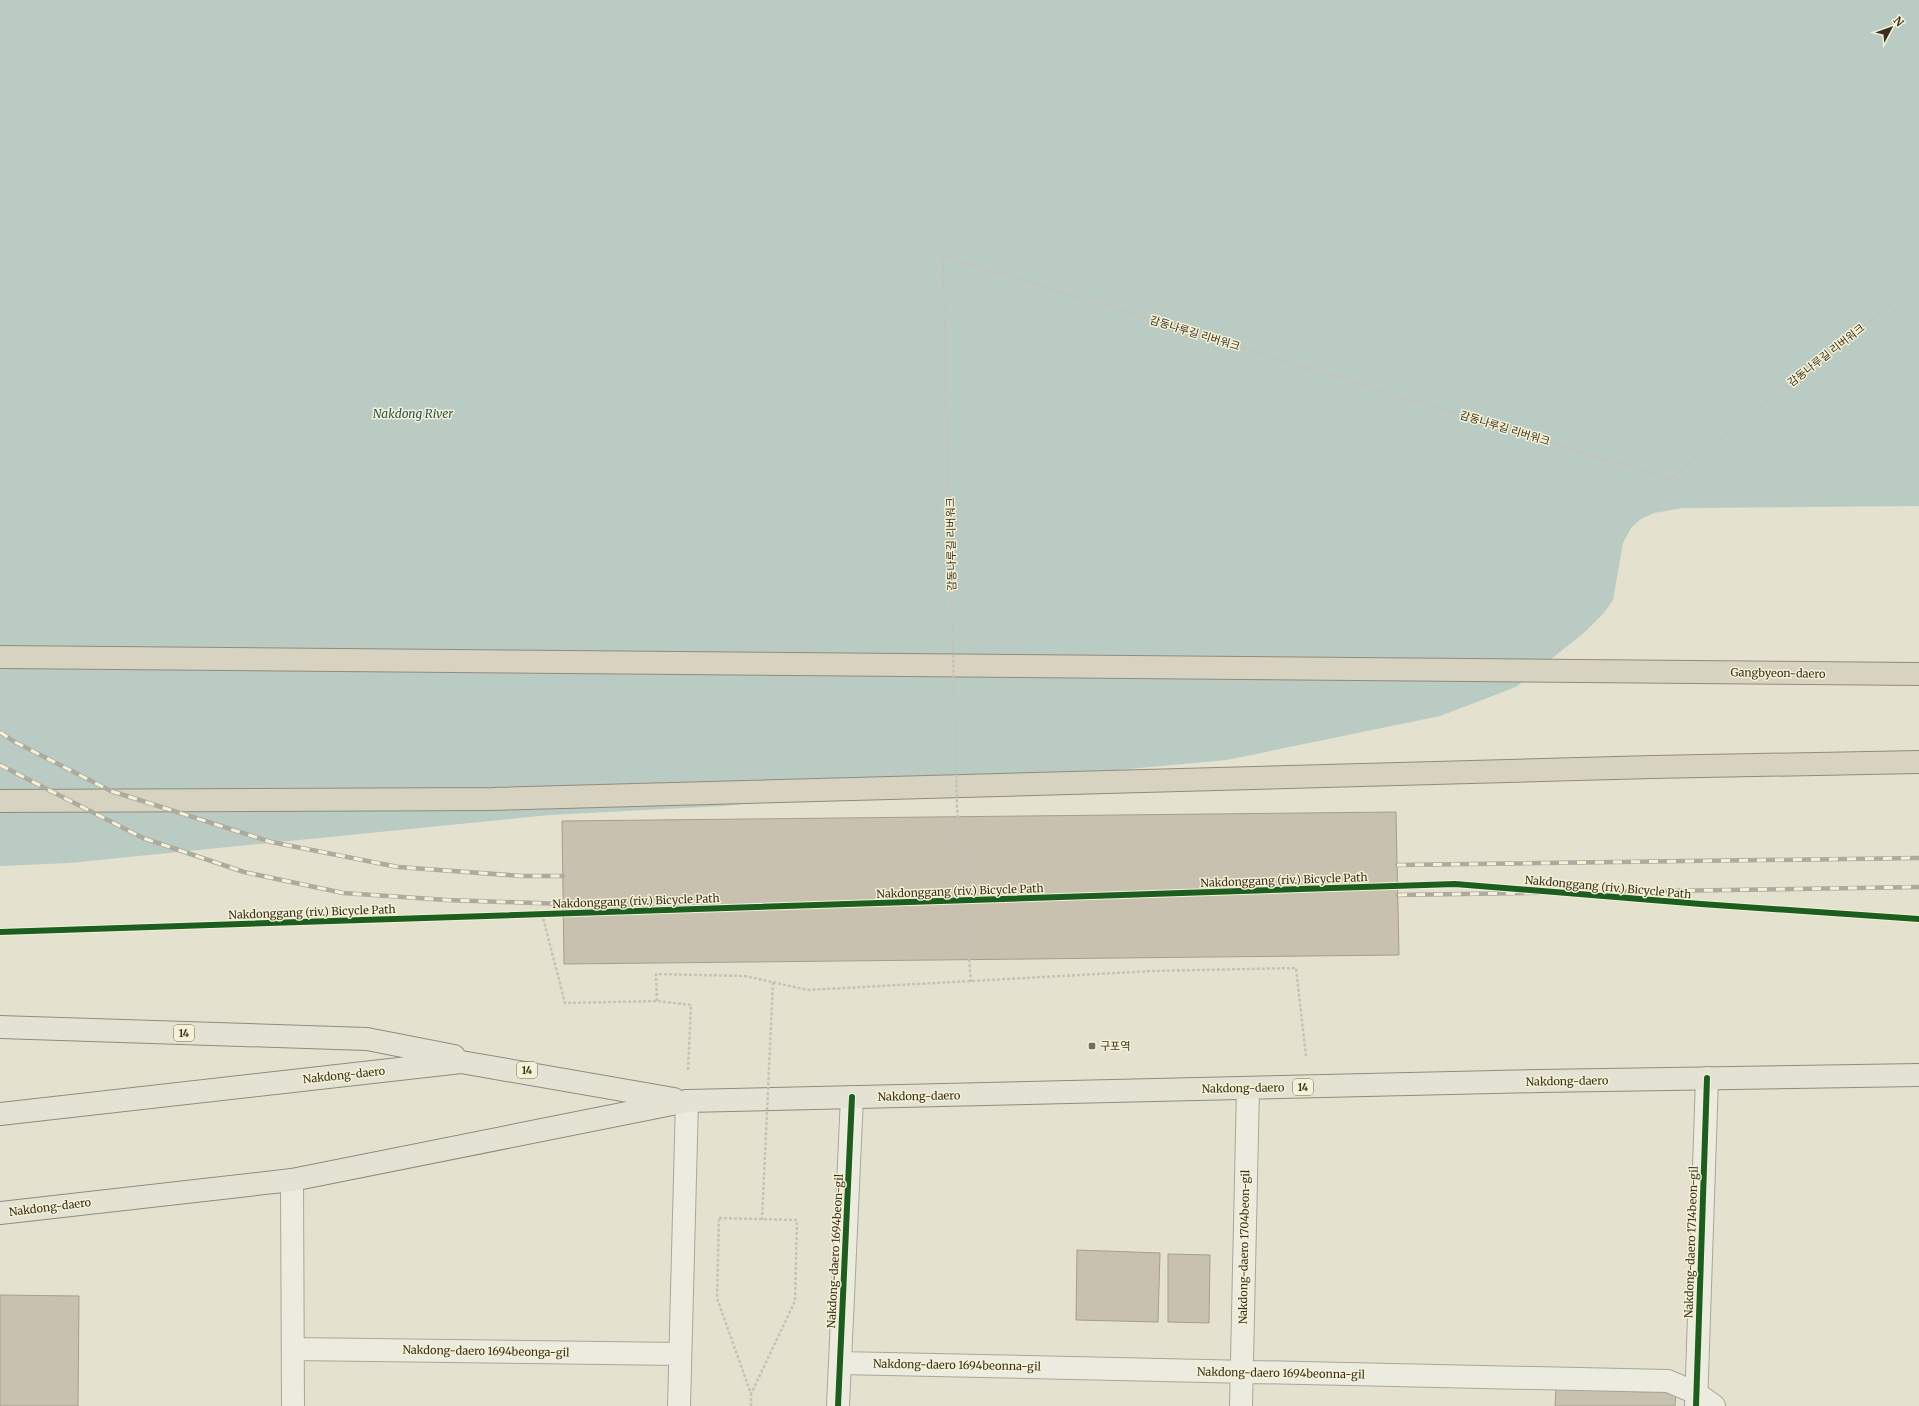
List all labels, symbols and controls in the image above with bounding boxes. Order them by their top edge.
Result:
north arrow [1871,8,1911,48]
text: N [1890,14,1907,30]
street label: 감동나루길 리버워크 [1148,313,1242,353]
street label: 감동나루길 리버워크 [1785,321,1867,389]
water label: Nakdong River [373,406,454,421]
street label: 감동나루길 리버워크 [1458,408,1552,448]
street label: 감동나루길 리버워크 [943,497,959,591]
street label: Gangbyeon-daero [1730,665,1826,681]
street label: Nakdonggang (riv.) Bicycle Path [1200,870,1368,890]
street label: Nakdonggang (riv.) Bicycle Path [1524,873,1693,901]
street label: Nakdonggang (riv.) Bicycle Path [876,881,1044,901]
street label: Nakdonggang (riv.) Bicycle Path [552,891,720,911]
street label: Nakdonggang (riv.) Bicycle Path [228,902,396,922]
road number: 14 [174,1025,194,1041]
place label: 구포역 [1100,1039,1130,1053]
marker: 구포역 [1087,1041,1097,1051]
road number: 14 [517,1062,537,1078]
street label: Nakdong-daero [302,1064,386,1086]
street label: Nakdong-daero [1526,1073,1609,1089]
road number: 14 [1293,1079,1313,1095]
street label: Nakdong-daero [1202,1080,1285,1096]
street label: Nakdong-daero [878,1088,961,1104]
street label: Nakdong-daero 1714beon-gil [1681,1165,1701,1318]
street label: Nakdong-daero 1704beon-gil [1236,1169,1252,1324]
street label: Nakdong-daero 1694beon-gil [824,1173,846,1329]
street label: Nakdong-daero [8,1195,92,1219]
street label: Nakdong-daero 1694beonga-gil [402,1343,570,1359]
street label: Nakdong-daero 1694beonna-gil [873,1357,1042,1373]
street label: Nakdong-daero 1694beonna-gil [1197,1365,1366,1381]

